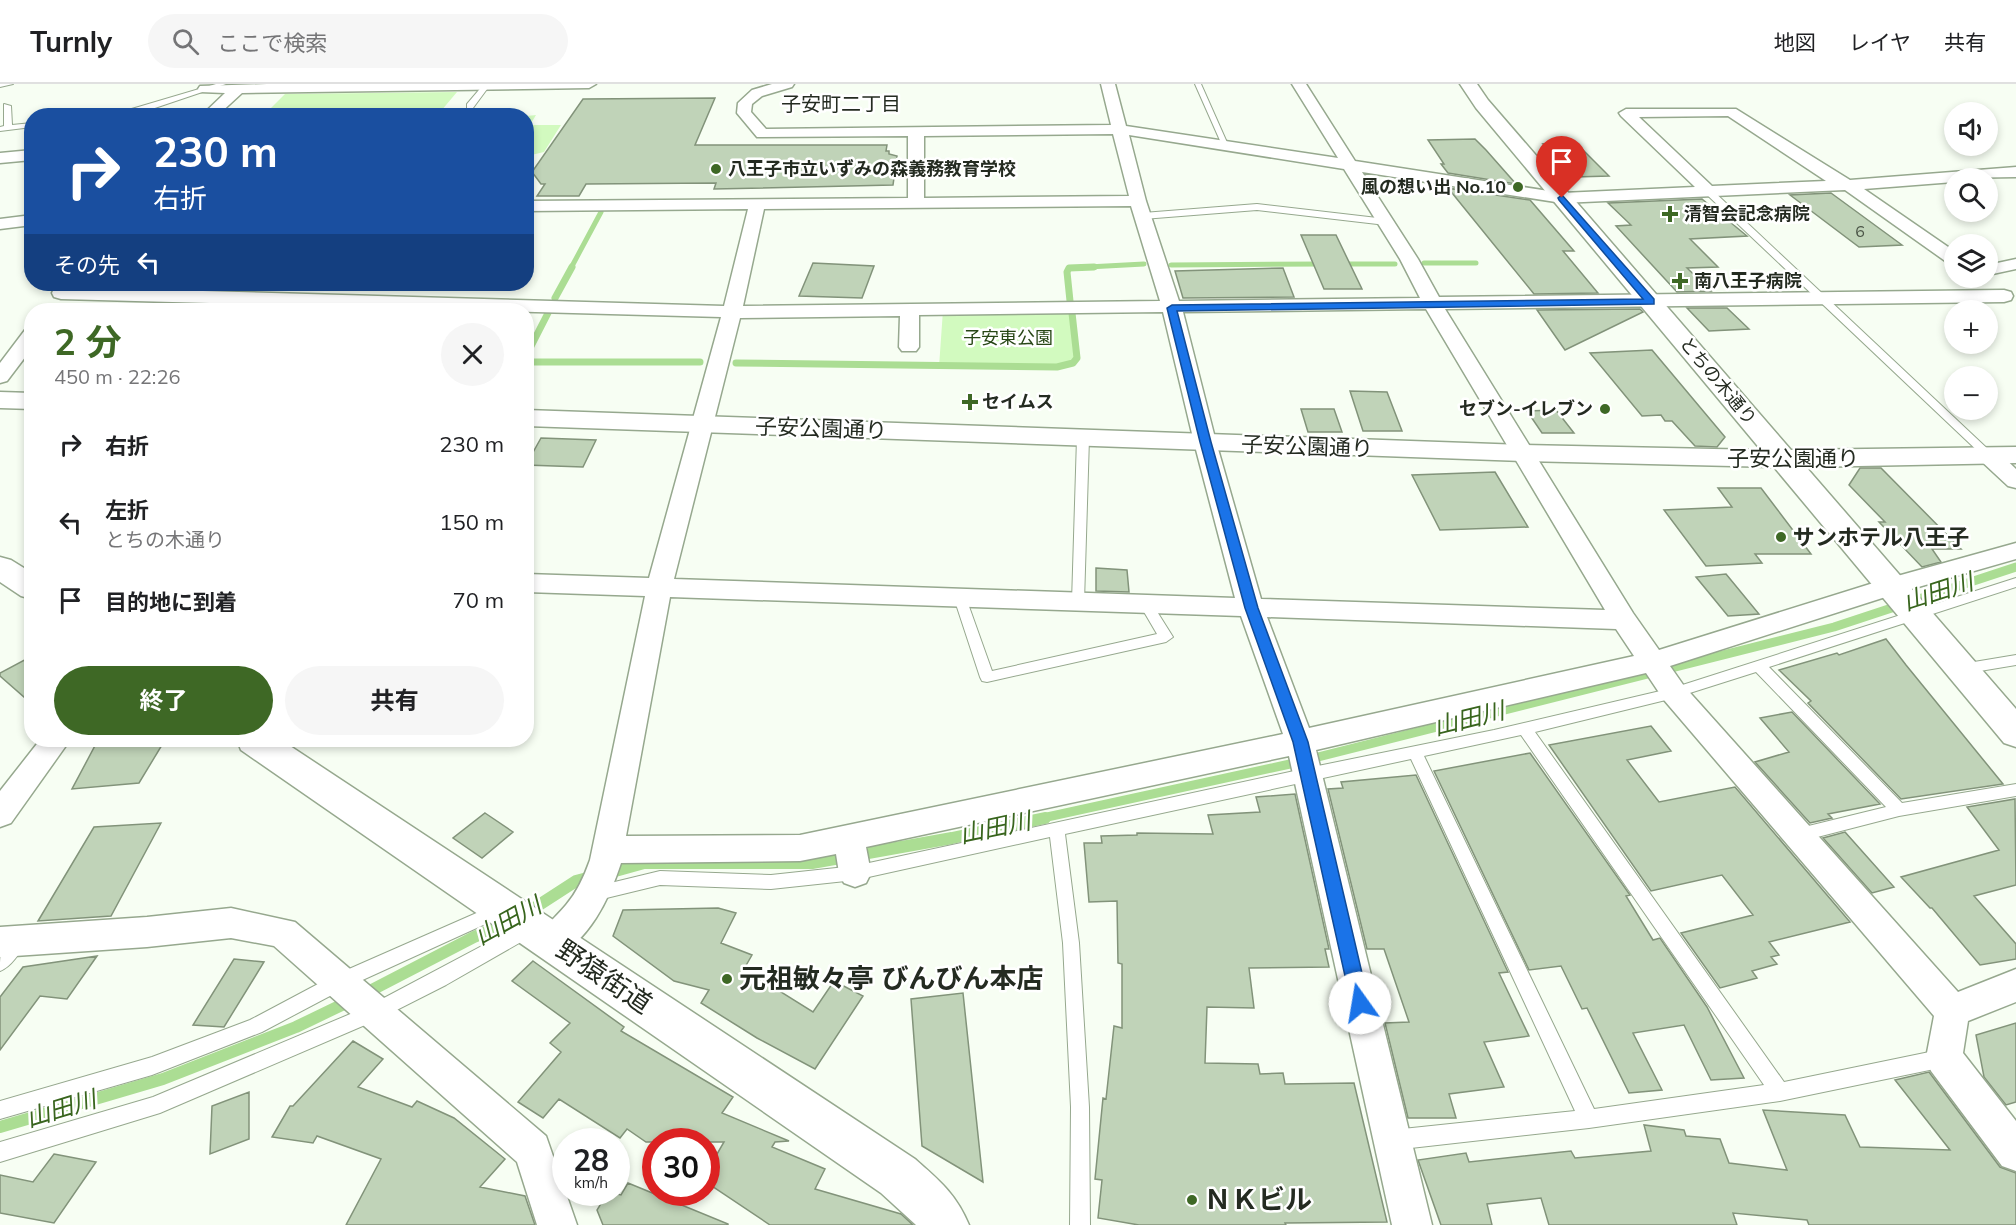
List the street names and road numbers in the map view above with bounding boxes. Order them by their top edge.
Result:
street label: とちの木通り [1675,332,1762,429]
street label: 子安公園通り [755,412,887,444]
street label: 子安公園通り [1241,430,1373,462]
street label: 子安公園通り [1727,444,1859,472]
street label: 野猿街道 [550,932,659,1020]

